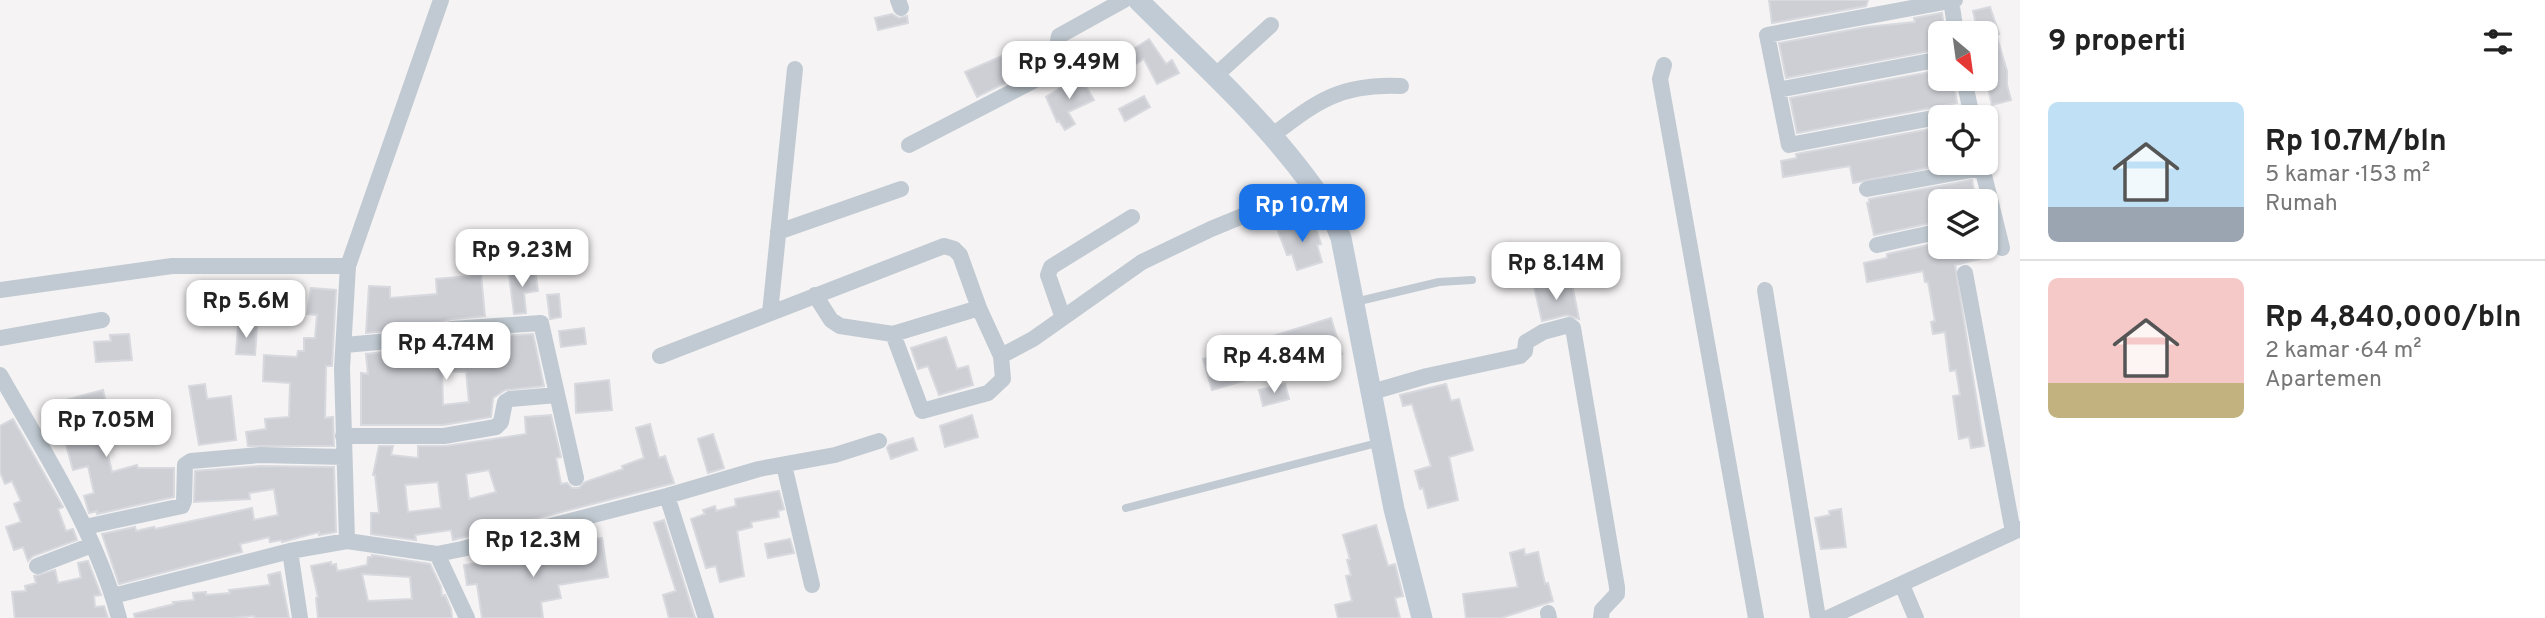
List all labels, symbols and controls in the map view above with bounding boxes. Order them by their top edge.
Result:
north arrow [1928,21,1998,91]
map controls [1928,21,1998,259]
icon: filters [2479,23,2517,61]
text: 9 properti [2048,24,2186,61]
pin: Rp 9.49M [997,42,1141,101]
text: Rp 9.49M [1018,49,1120,78]
button: locate [1928,105,1998,175]
text: Rp 10.7M/bln [2265,124,2447,161]
icon: home [2104,130,2188,214]
text: 5 kamar · 153 m² [2265,161,2430,190]
pin: Rp 10.7M [1230,184,1374,244]
button: layers [1928,189,1998,259]
text: Rumah [2265,190,2338,219]
text: Rp 10.7M [1255,192,1349,221]
pin: Rp 9.23M [450,230,594,289]
text: Rp 9.23M [471,237,573,266]
pin: Rp 8.14M [1484,243,1628,302]
text: Rp 8.14M [1507,250,1605,279]
pin: Rp 5.6M [181,280,311,340]
text: Rp 5.6M [202,288,290,317]
text: Rp 4,840,000/bln [2265,300,2521,337]
icon: home [2104,306,2188,390]
pin: Rp 4.74M [374,322,518,382]
text: Rp 4.74M [397,330,495,359]
pin: Rp 4.84M [1202,336,1346,395]
text: 2 kamar · 64 m² [2265,337,2422,366]
text: Rp 4.84M [1222,343,1326,372]
text: Apartemen [2265,366,2382,395]
pin: Rp 7.05M [34,400,178,459]
text: Rp 7.05M [57,407,155,436]
pin: Rp 12.3M [461,520,605,579]
text: Rp 12.3M [485,527,581,556]

